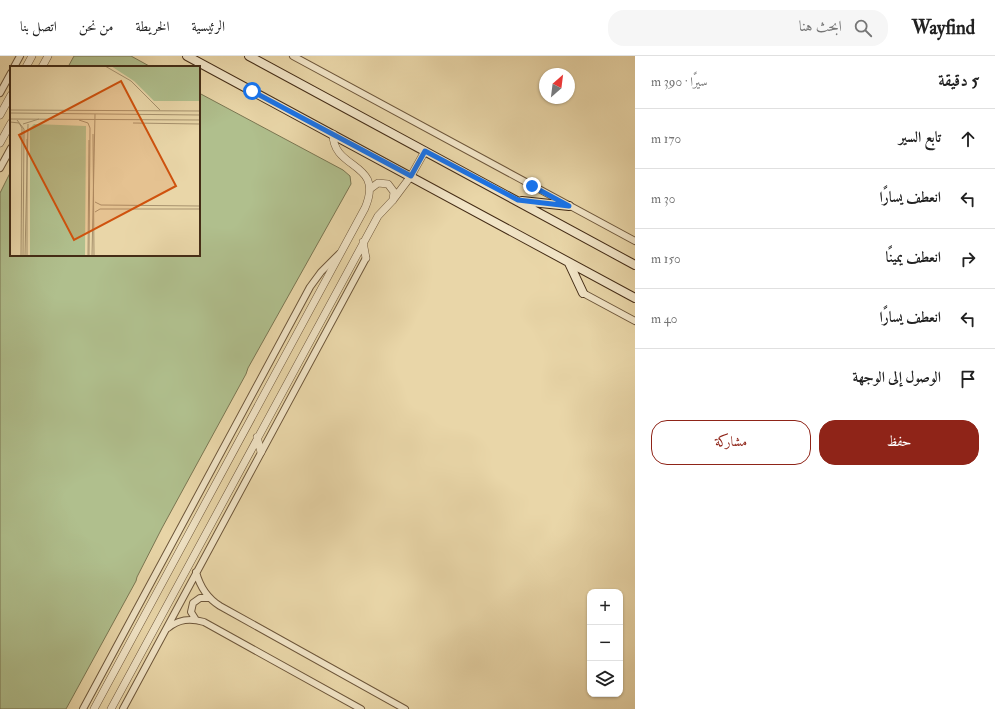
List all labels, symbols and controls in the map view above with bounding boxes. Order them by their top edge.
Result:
search box [608,10,888,46]
text: Wayfind [912,16,975,40]
text: ابحث هنا [799,17,842,36]
icon: search [852,17,874,39]
text: اتصل بنا [20,18,57,35]
text: من نحن [79,18,113,35]
text: الخريطة [135,18,169,35]
text: الرئيسية [191,18,225,35]
inset map [10,66,200,256]
north arrow [539,68,575,104]
text: 5 دقيقة [938,70,979,91]
text: سيرًا · 390 m [651,74,708,90]
route start [243,82,261,100]
text: تابع السير [899,128,941,147]
icon: ahead [957,128,979,150]
text: 170 m [651,131,681,147]
route end [523,177,541,195]
text: انعطف يسارًا [880,188,941,207]
icon: left [957,188,979,210]
text: 30 m [651,191,676,207]
text: انعطف يمينًا [886,248,941,267]
icon: right [957,248,979,270]
text: 150 m [651,251,681,267]
text: انعطف يسارًا [880,308,941,327]
icon: left [957,308,979,330]
text: 40 m [651,311,678,327]
text: الوصول إلى الوجهة [853,368,941,387]
icon: arrive [957,368,979,390]
button: مشاركة [651,420,811,465]
button: حفظ [819,420,979,465]
map controls [587,589,623,697]
button: + [587,589,623,625]
button: − [587,625,623,661]
button: layers [587,661,623,697]

